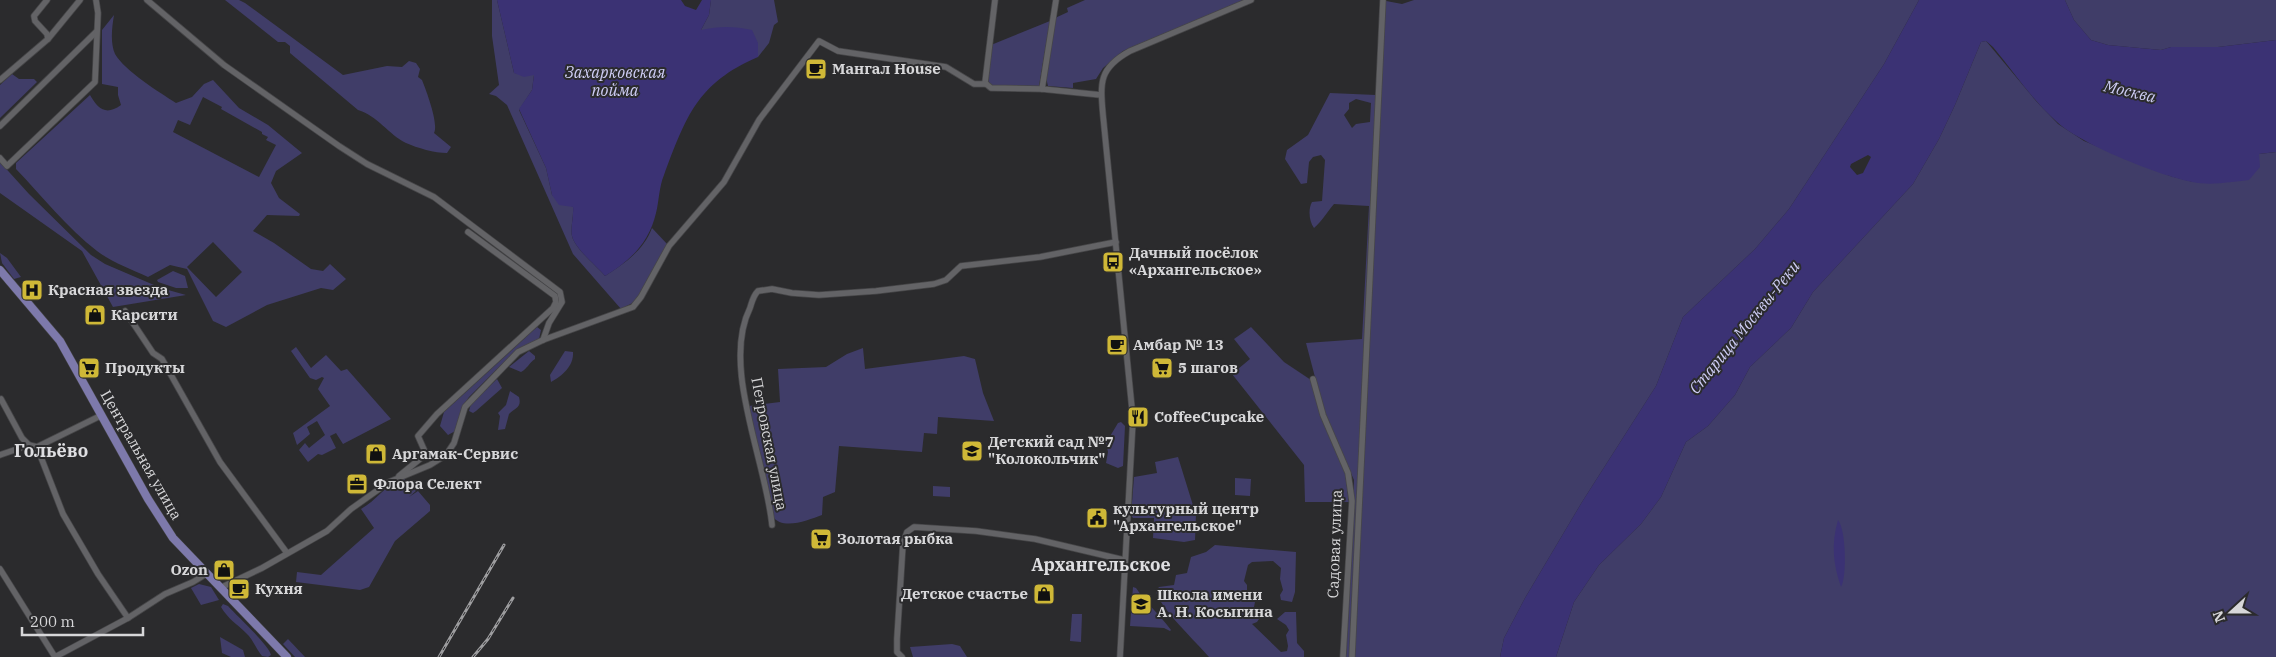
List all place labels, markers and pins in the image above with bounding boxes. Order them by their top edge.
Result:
cafe icon: Мангал House [804,57,828,81]
place label: Мангал House [832,59,941,78]
place label: Дачный посёлок «Архангельское» [1129,243,1262,279]
bus stop icon: Дачный посёлок «Архангельское» [1101,250,1125,274]
hospital icon: Красная звезда [20,278,44,302]
place label: Красная звезда [48,280,169,299]
shop icon: Карсити [83,303,107,327]
place label: Карсити [111,305,178,324]
cafe icon: Амбар № 13 [1105,333,1129,357]
place label: Амбар № 13 [1133,335,1224,354]
supermarket icon: Продукты [77,356,101,380]
supermarket icon: 5 шагов [1150,356,1174,380]
place label: Продукты [105,358,185,377]
place label: 5 шагов [1178,358,1238,377]
restaurant icon: CoffeeCupcake [1126,405,1150,429]
place label: CoffeeCupcake [1154,407,1264,426]
place label: Детский сад №7 "Колокольчик" [988,432,1114,468]
school or university icon: Детский сад №7 "Колокольчик" [960,439,984,463]
shop icon: Аргамак-Сервис [364,442,388,466]
place label: Аргамак-Сервис [392,444,518,463]
office icon: Флора Селект [345,472,369,496]
place label: Флора Селект [373,474,482,493]
place label: культурный центр "Архангельское" [1113,499,1259,535]
public building icon: культурный центр "Архангельское" [1085,506,1109,530]
supermarket icon: Золотая рыбка [809,527,833,551]
place label: Золотая рыбка [837,529,953,548]
shop icon: Ozon [212,558,236,582]
place label: Ozon [170,560,208,579]
cafe icon: Кухня [227,577,251,601]
place label: Кухня [255,579,303,598]
shop icon: Детское счастье [1032,582,1056,606]
place label: Детское счастье [901,584,1028,603]
place label: Школа имени А. Н. Косыгина [1157,585,1273,621]
school or university icon: Школа имени А. Н. Косыгина [1129,592,1153,616]

